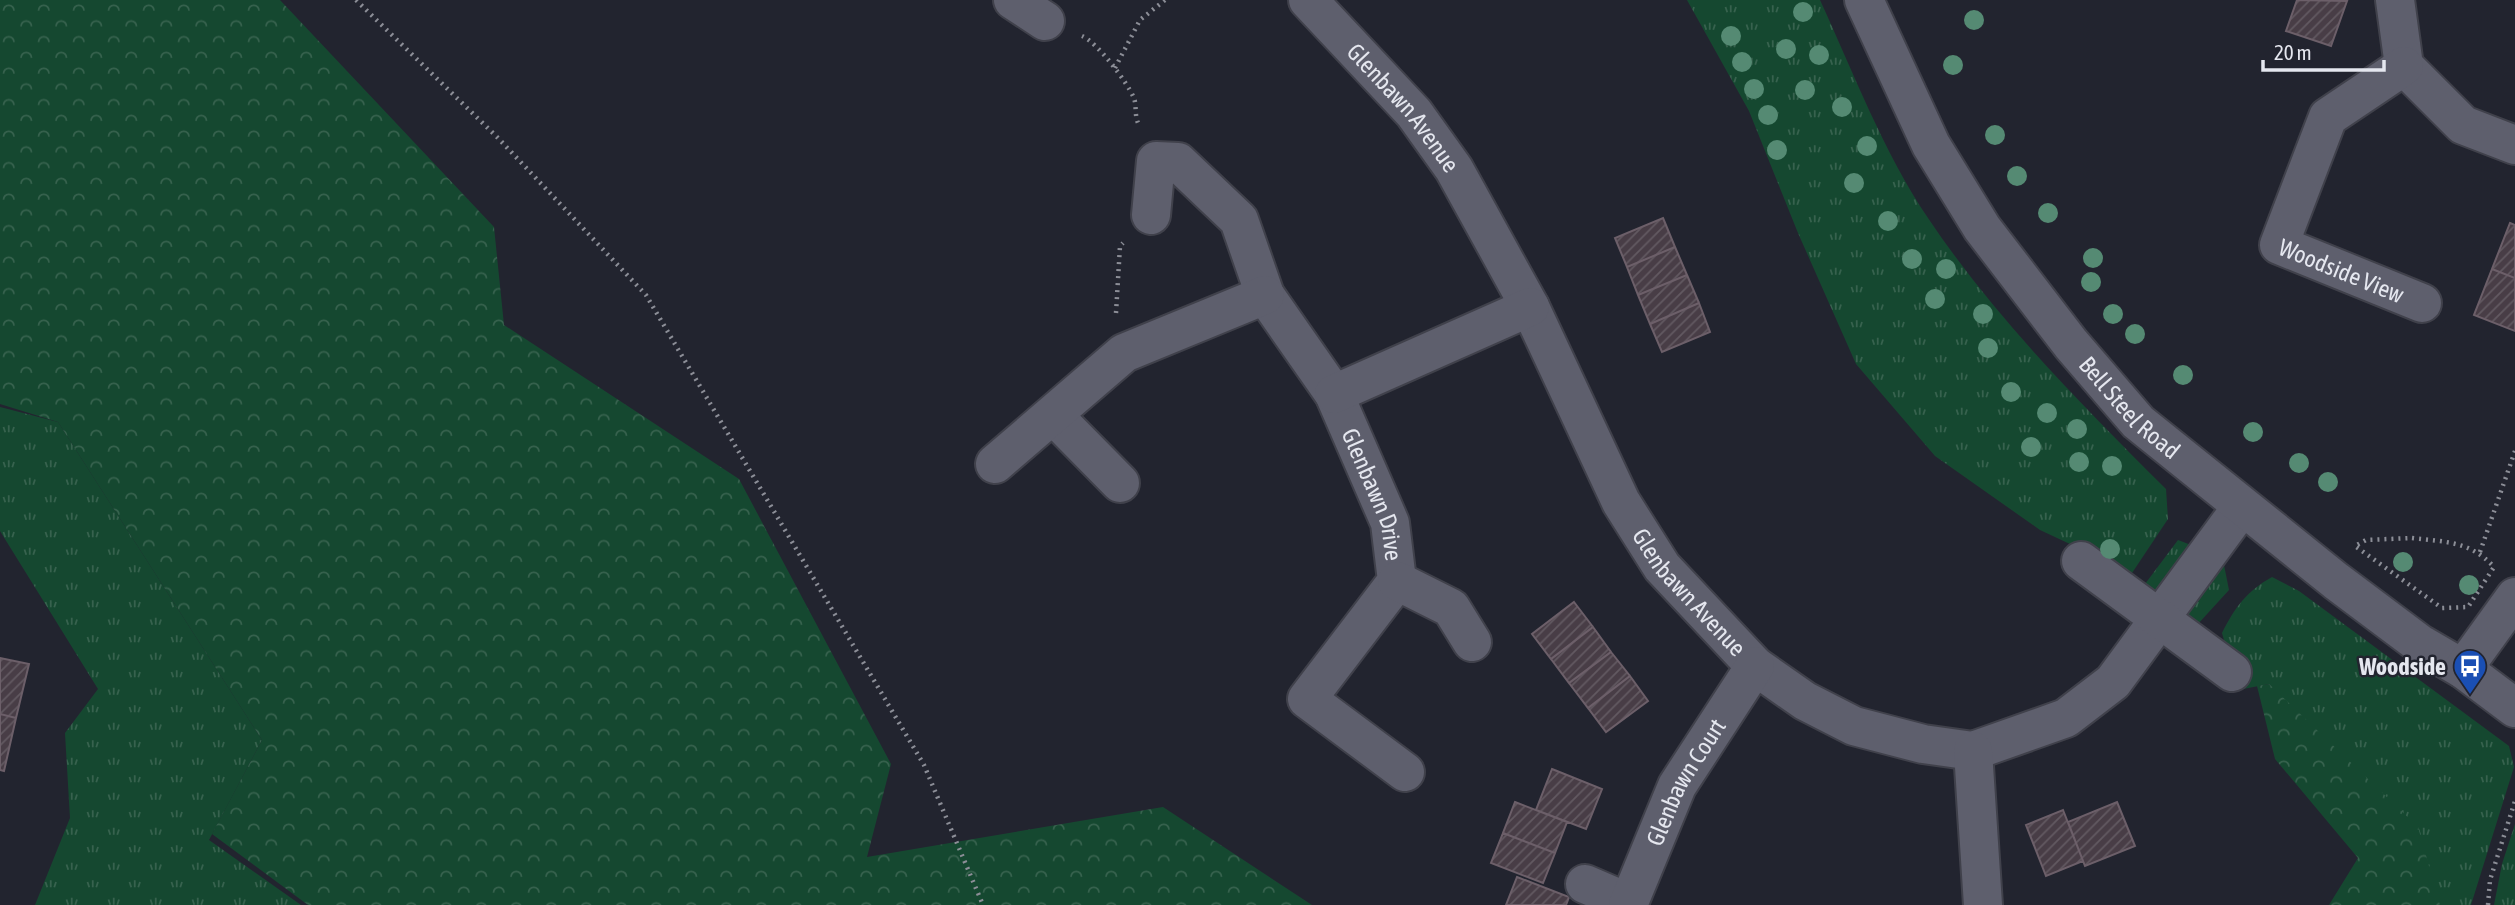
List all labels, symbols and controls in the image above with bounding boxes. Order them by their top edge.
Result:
scale bar [2263,28,2384,72]
street label: Glenbawn Avenue [1342,38,1465,177]
text: 20 m [2274,40,2312,64]
street label: Woodside View [2275,233,2408,308]
street label: Bell Steel Road [2074,351,2185,464]
street label: Glenbawn Drive [1337,424,1408,562]
street label: Glenbawn Avenue [1628,523,1752,661]
bus stop icon: Woodside [2451,647,2489,696]
place label: Woodside [2358,653,2446,680]
street label: Glenbawn Court [1641,713,1731,849]

